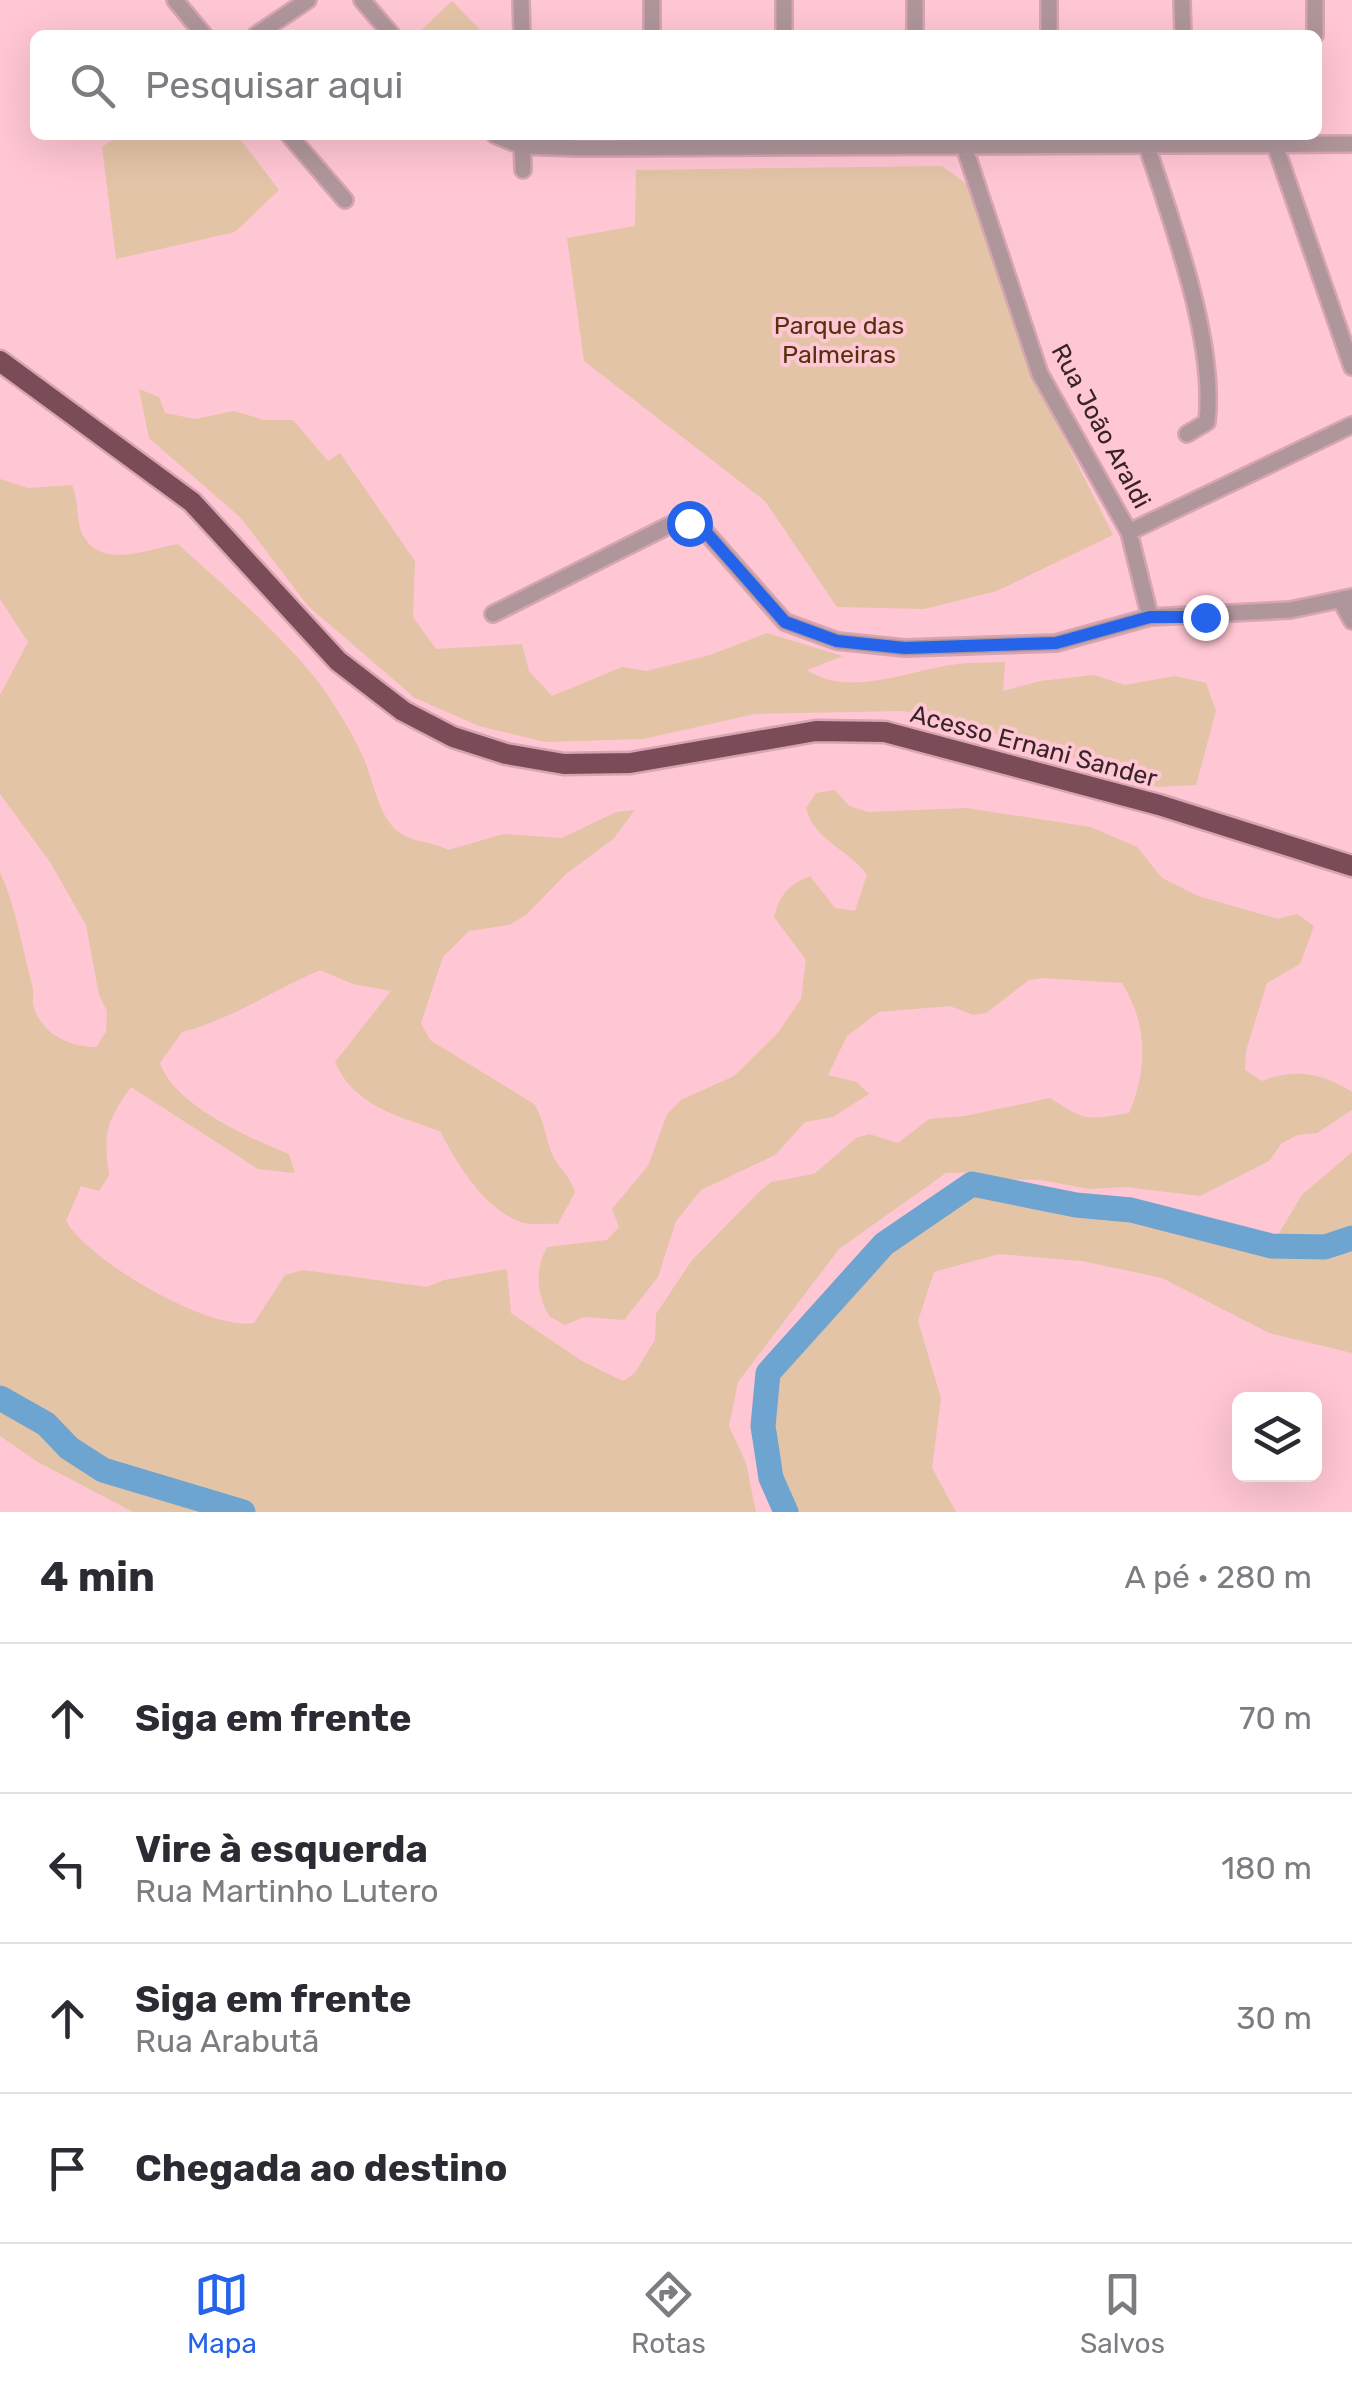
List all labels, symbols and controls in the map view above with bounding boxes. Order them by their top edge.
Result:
search box [30,30,1322,140]
icon: search [65,58,120,113]
text: Pesquisar aqui [145,62,403,108]
park label: Parque das Palmeiras [774,311,904,369]
street label: Rua João Araldi [1045,339,1157,513]
route start [667,501,713,547]
route end [1183,595,1229,641]
street label: Acesso Ernani Sander [907,699,1161,793]
map controls [1232,1392,1322,1482]
button: layers [1232,1392,1322,1482]
text: 4 min [40,1552,155,1602]
text: A pé · 280 m [1125,1558,1312,1596]
icon: ahead [40,1691,95,1746]
text: Siga em frente [135,1695,412,1741]
text: 70 m [1239,1699,1312,1737]
text: Vire à esquerda [135,1826,428,1872]
icon: left [40,1841,95,1896]
text: 180 m [1221,1849,1312,1887]
text: Rua Martinho Lutero [135,1872,439,1910]
text: Siga em frente [135,1976,412,2022]
icon: ahead [40,1991,95,2046]
text: 30 m [1236,1999,1312,2037]
text: Rua Arabutã [135,2022,319,2060]
icon: arrive [40,2141,95,2196]
text: Chegada ao destino [135,2145,507,2191]
tab: Mapa [187,2267,257,2360]
tab: Rotas [631,2267,706,2360]
tab: Salvos [1080,2267,1165,2360]

